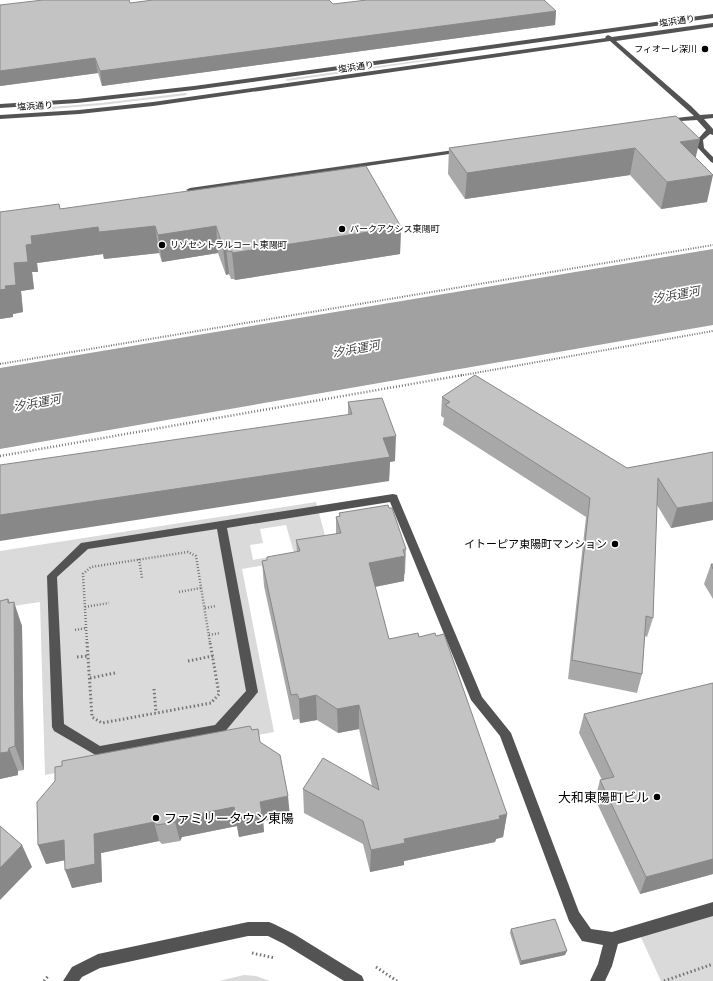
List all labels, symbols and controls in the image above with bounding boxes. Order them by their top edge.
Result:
street label: 塩浜通り [658,13,696,29]
place label: フィオーレ深川 [634,43,697,55]
marker: フィオーレ深川 [700,44,710,54]
street label: 塩浜通り [337,59,375,75]
street label: 塩浜通り [17,99,53,113]
place label: パークアクシス東陽町 [350,223,440,235]
marker: パークアクシス東陽町 [337,224,347,234]
place label: リゾセントラルコート東陽町 [170,239,287,251]
marker: リゾセントラルコート東陽町 [157,240,167,250]
water label: 汐浜運河 [651,283,703,307]
water label: 汐浜運河 [331,337,383,361]
water label: 汐浜運河 [12,391,64,415]
place label: イトーピア東陽町マンション [464,537,607,551]
marker: イトーピア東陽町マンション [610,539,620,549]
place label: 大和東陽町ビル [558,789,649,806]
marker: 大和東陽町ビル [652,792,662,802]
place label: ファミリータウン東陽 [164,810,294,827]
marker: ファミリータウン東陽 [151,813,161,823]

